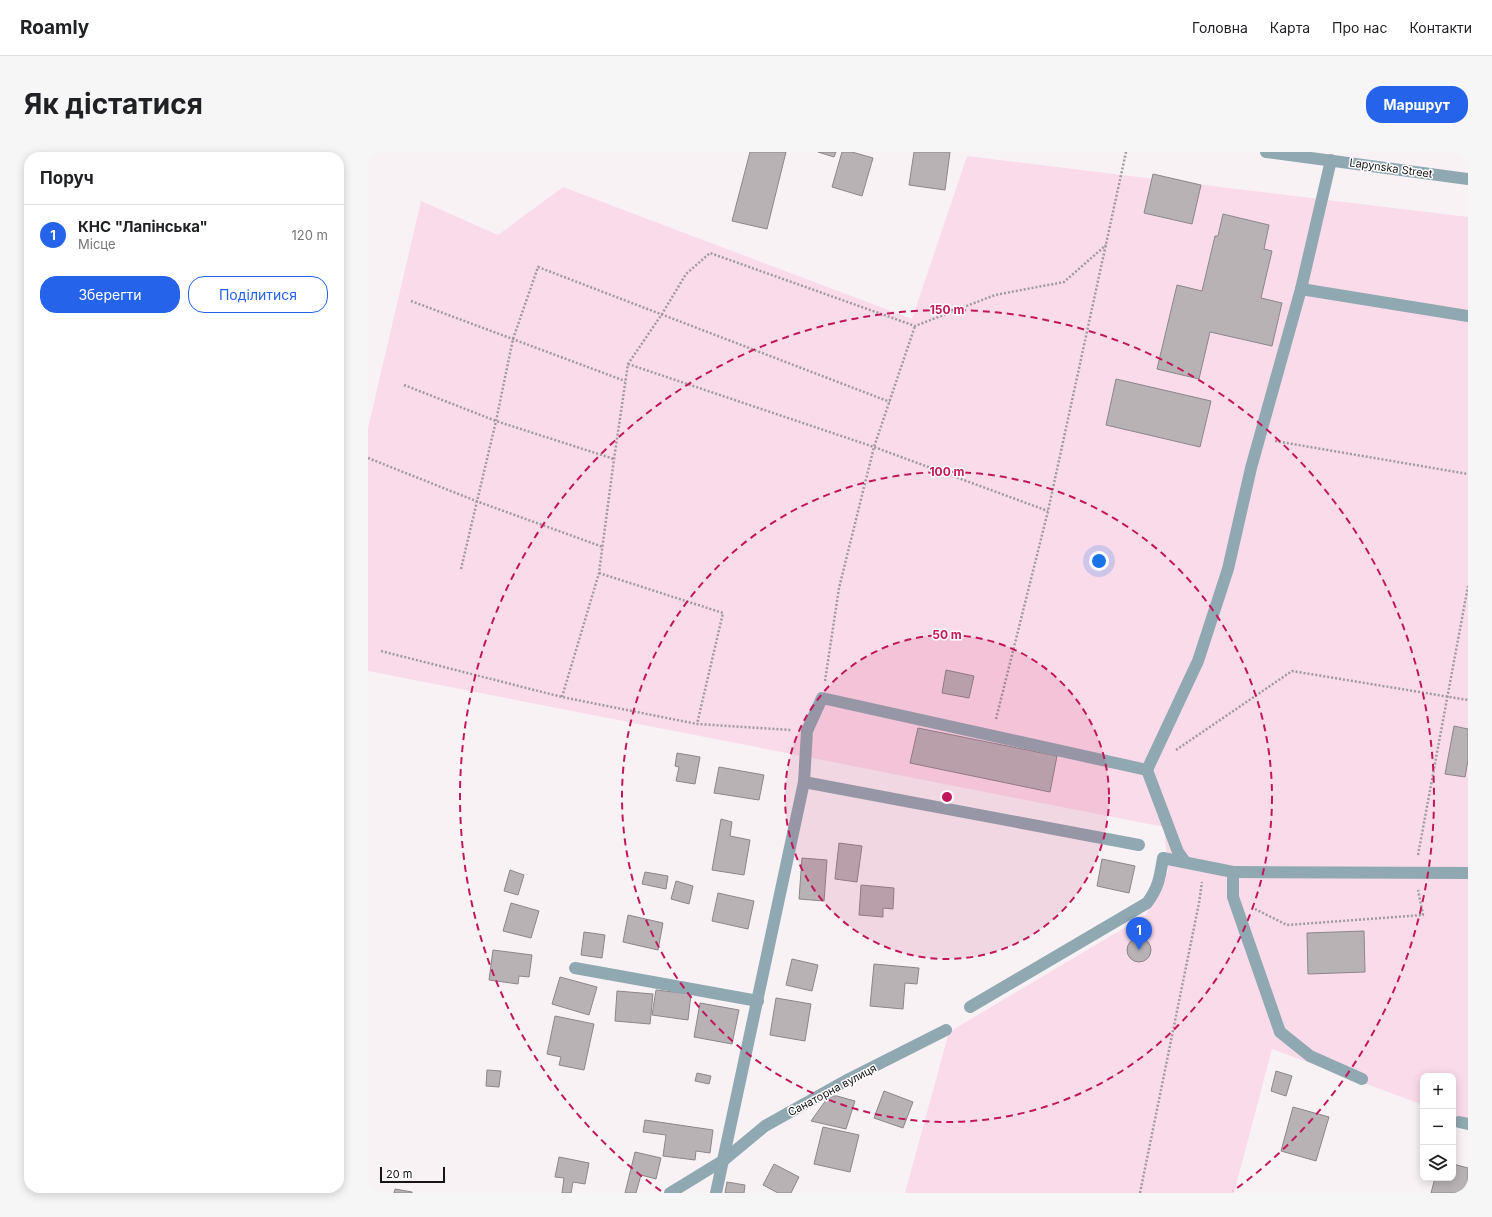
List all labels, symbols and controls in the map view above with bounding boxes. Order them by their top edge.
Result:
text: Roamly [20,16,89,39]
text: Головна [1192,19,1248,36]
text: Карта [1270,19,1310,36]
text: Про нас [1332,19,1387,36]
text: Контакти [1409,19,1472,36]
button: Маршрут [1366,86,1468,123]
text: Як дістатися [24,87,203,121]
street label: Lapynska Street [1349,155,1434,181]
text: Поруч [40,168,94,188]
text: КНС "Лапінська" [78,217,208,236]
text: 1 [50,227,56,243]
text: 120 m [292,227,328,243]
text: Місце [78,236,116,252]
button: Зберегти [40,276,180,313]
button: Поділитися [188,276,328,313]
text: 150 m [930,302,964,317]
text: 100 m [929,464,965,479]
your location [1089,551,1109,571]
text: 50 m [932,627,962,642]
centre of rings [940,790,954,804]
pin: 1 [1126,917,1152,950]
street label: Санаторна вулиця [785,1061,879,1119]
map controls [1420,1073,1456,1181]
button: + [1420,1073,1456,1109]
button: − [1420,1109,1456,1145]
button: layers [1420,1145,1456,1181]
scale bar [380,1165,445,1184]
text: 20 m [386,1167,412,1181]

